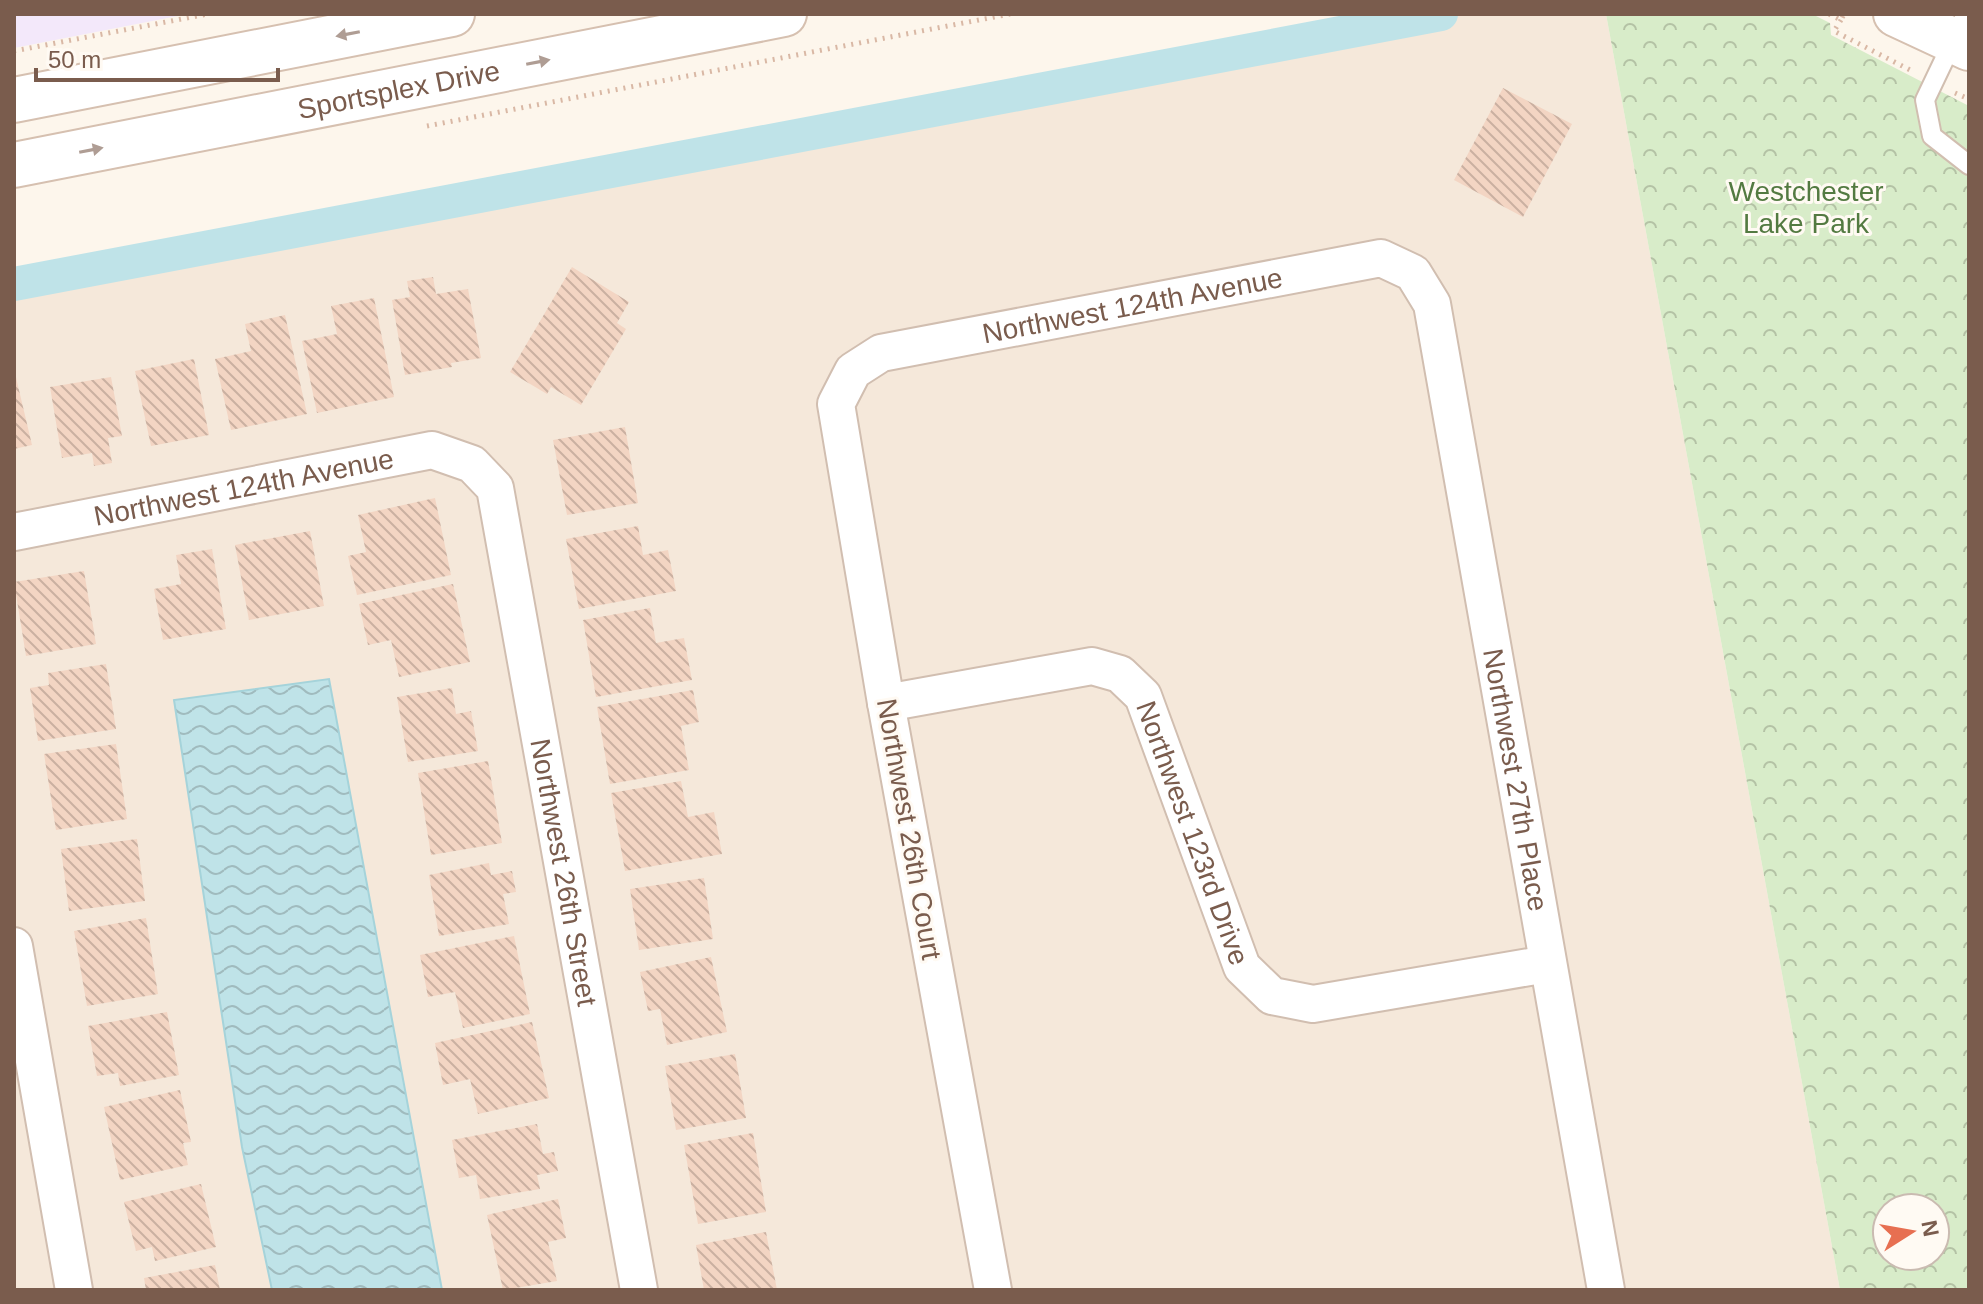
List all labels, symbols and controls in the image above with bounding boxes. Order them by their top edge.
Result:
one-way arrow [335,29,360,41]
scale bar [36,32,278,82]
text: 50 m [48,46,101,73]
street label: Sportsplex Drive [295,55,502,125]
one-way arrow [526,55,551,68]
one-way arrow [78,143,103,156]
park label: Westchester Lake Park [1728,176,1884,239]
street label: Northwest 124th Avenue [980,262,1285,349]
street label: Northwest 124th Avenue [91,442,396,531]
street label: Northwest 27th Place [1478,646,1554,914]
street label: Northwest 26th Court [871,696,947,962]
street label: Northwest 123rd Drive [1131,697,1255,969]
street label: Northwest 26th Street [525,736,603,1009]
north arrow [1871,1192,1951,1272]
text: N [1916,1218,1944,1238]

